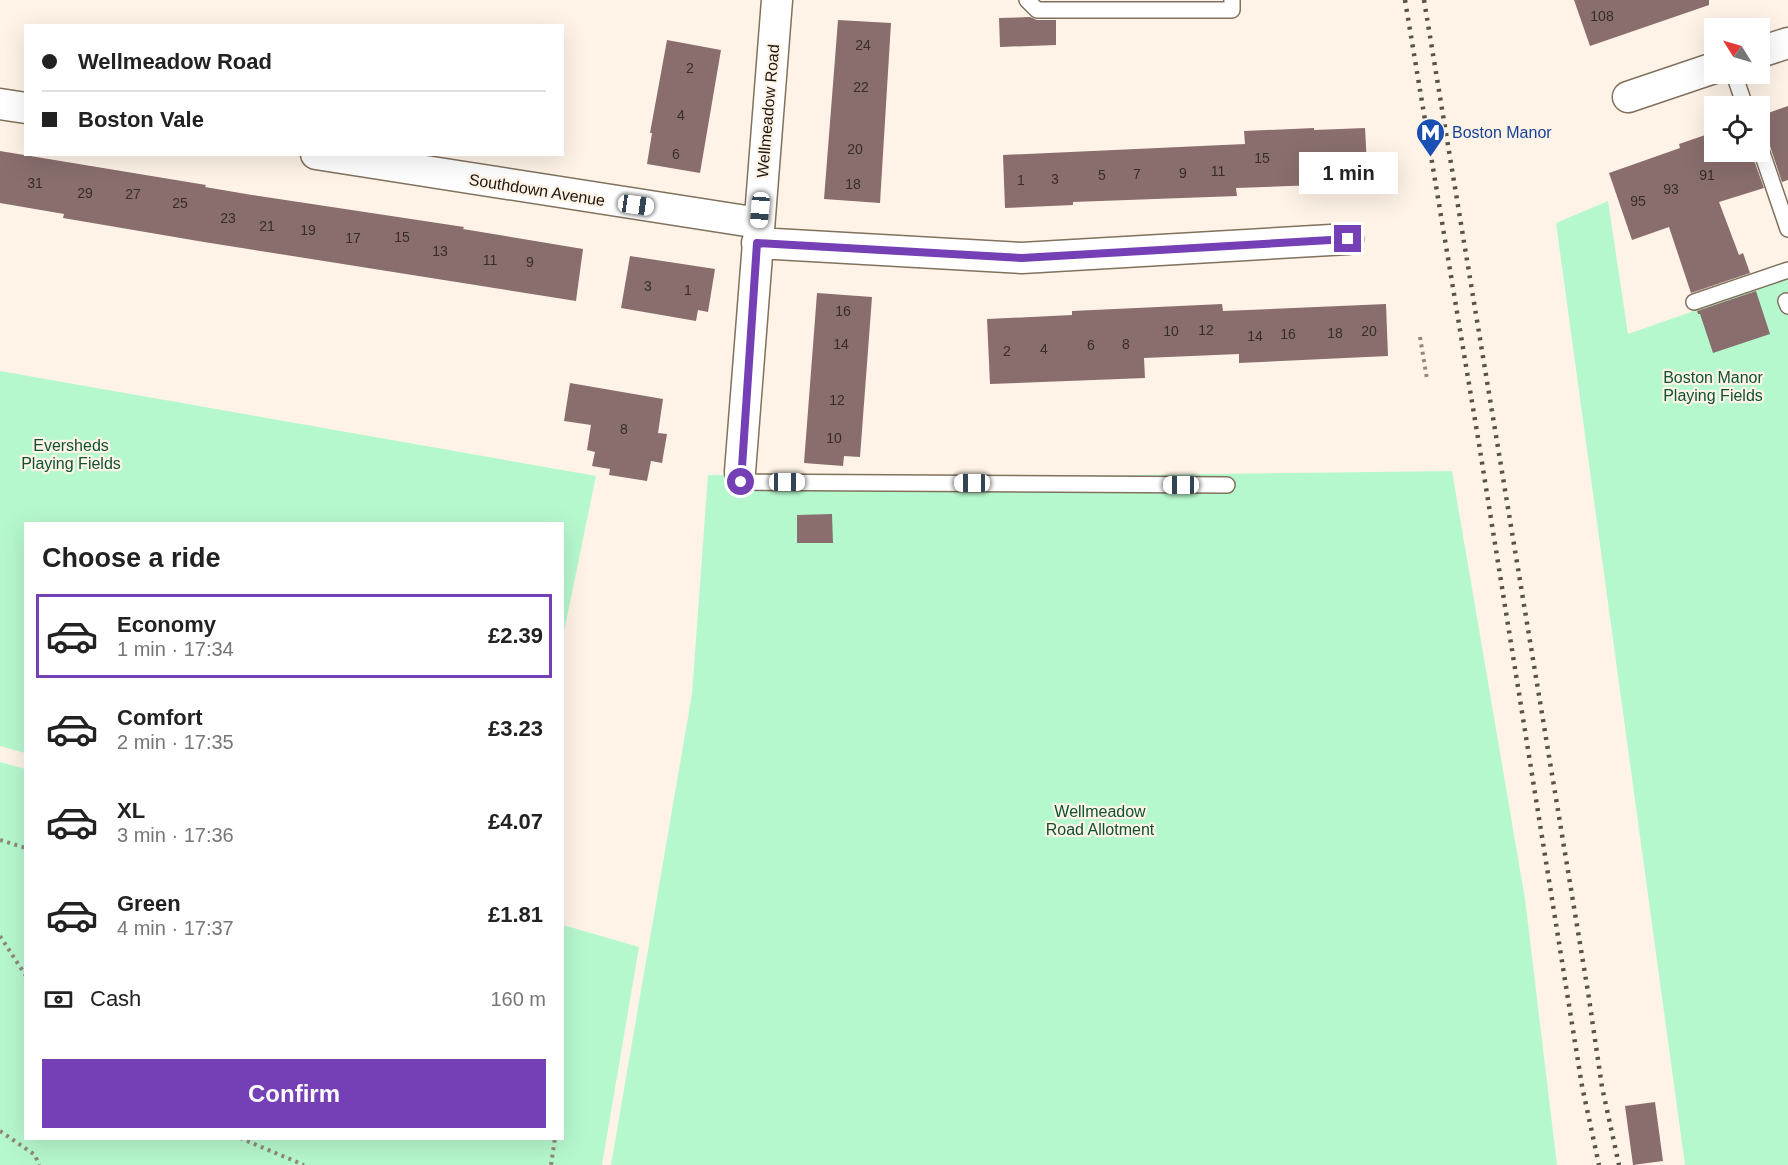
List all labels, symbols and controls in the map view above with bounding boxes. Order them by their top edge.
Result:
house number: 108 [1590,8,1614,24]
north arrow [1704,18,1770,84]
map controls [1704,18,1770,162]
house number: 24 [855,37,871,53]
street label: Wellmeadow Road [754,44,782,178]
text: Wellmeadow Road [78,49,272,74]
house number: 2 [686,60,694,76]
house number: 22 [853,79,869,95]
button: locate [1704,96,1770,162]
text: Boston Vale [78,107,204,132]
house number: 4 [677,107,685,123]
metro station icon: Boston Manor [1415,116,1447,158]
place label: Boston Manor [1452,124,1552,141]
house number: 20 [847,141,863,157]
house number: 6 [672,146,680,162]
house number: 15 [1254,150,1270,166]
callout: 1 min [1298,152,1398,194]
text: 1 min [1322,162,1375,184]
house number: 11 [1211,163,1225,179]
house number: 9 [1179,165,1187,181]
house number: 7 [1133,166,1141,182]
house number: 5 [1098,167,1106,183]
house number: 91 [1699,167,1715,183]
street label: Southdown Avenue [468,171,606,209]
house number: 3 [1051,171,1059,187]
house number: 1 [1017,172,1025,188]
house number: 31 [27,175,43,191]
house number: 18 [845,176,861,192]
house number: 93 [1663,181,1679,197]
house number: 29 [77,185,93,201]
house number: 27 [125,186,141,202]
car [749,191,771,229]
house number: 95 [1630,193,1646,209]
car [617,194,655,216]
house number: 25 [172,195,188,211]
house number: 23 [220,210,236,226]
house number: 21 [259,218,275,234]
house number: 19 [300,222,316,238]
route end [1334,225,1361,252]
house number: 15 [394,229,410,245]
house number: 17 [345,230,361,246]
house number: 13 [432,243,448,259]
house number: 11 [483,252,497,268]
house number: 9 [526,254,534,270]
house number: 3 [644,278,652,294]
house number: 1 [684,282,692,298]
house number: 16 [835,303,851,319]
house number: 12 [1198,322,1214,338]
house number: 10 [1163,323,1179,339]
house number: 20 [1361,323,1377,339]
house number: 18 [1327,325,1343,341]
house number: 16 [1280,326,1296,342]
house number: 14 [1247,328,1263,344]
house number: 14 [833,336,849,352]
house number: 8 [1122,336,1130,352]
house number: 6 [1087,337,1095,353]
house number: 4 [1040,341,1048,357]
house number: 2 [1003,343,1011,359]
park label: Boston Manor Playing Fields [1663,369,1763,404]
house number: 12 [829,392,845,408]
house number: 8 [620,421,628,437]
house number: 10 [826,430,842,446]
park label: Eversheds Playing Fields [21,437,121,472]
route start [727,468,754,495]
car [769,473,805,491]
car [954,474,990,492]
car [1163,476,1199,494]
text: Choose a ride [42,543,221,573]
icon: car [45,609,99,663]
text: Economy [117,612,216,637]
text: £2.39 [488,623,543,648]
text: 1 min · 17:34 [117,638,234,660]
icon: car [45,702,99,756]
text: Comfort [117,705,203,730]
text: £3.23 [488,716,543,741]
text: 2 min · 17:35 [117,731,234,753]
icon: car [45,795,99,849]
text: XL [117,798,145,823]
park label: Wellmeadow Road Allotment [1046,803,1155,838]
text: £4.07 [488,809,543,834]
text: 3 min · 17:36 [117,824,234,846]
icon: car [45,888,99,942]
text: Green [117,891,181,916]
text: £1.81 [488,902,543,927]
text: 4 min · 17:37 [117,917,234,939]
icon: cash [42,983,75,1016]
text: Cash [90,986,141,1011]
text: 160 m [490,988,546,1010]
button: Confirm [42,1059,546,1128]

